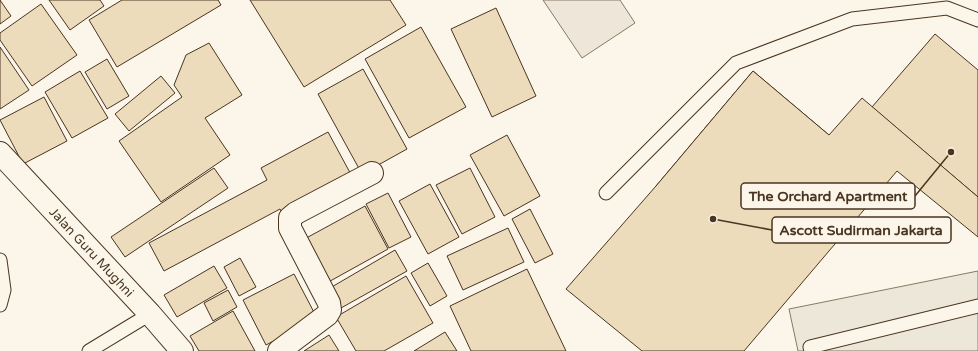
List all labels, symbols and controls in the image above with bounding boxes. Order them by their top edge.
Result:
callout: The Orchard Apartment [741,183,915,209]
text: The Orchard Apartment [748,188,908,205]
street label: Jalan Guru Mughni [46,204,137,301]
callout: Ascott Sudirman Jakarta [772,217,951,243]
text: Ascott Sudirman Jakarta [779,222,943,239]

